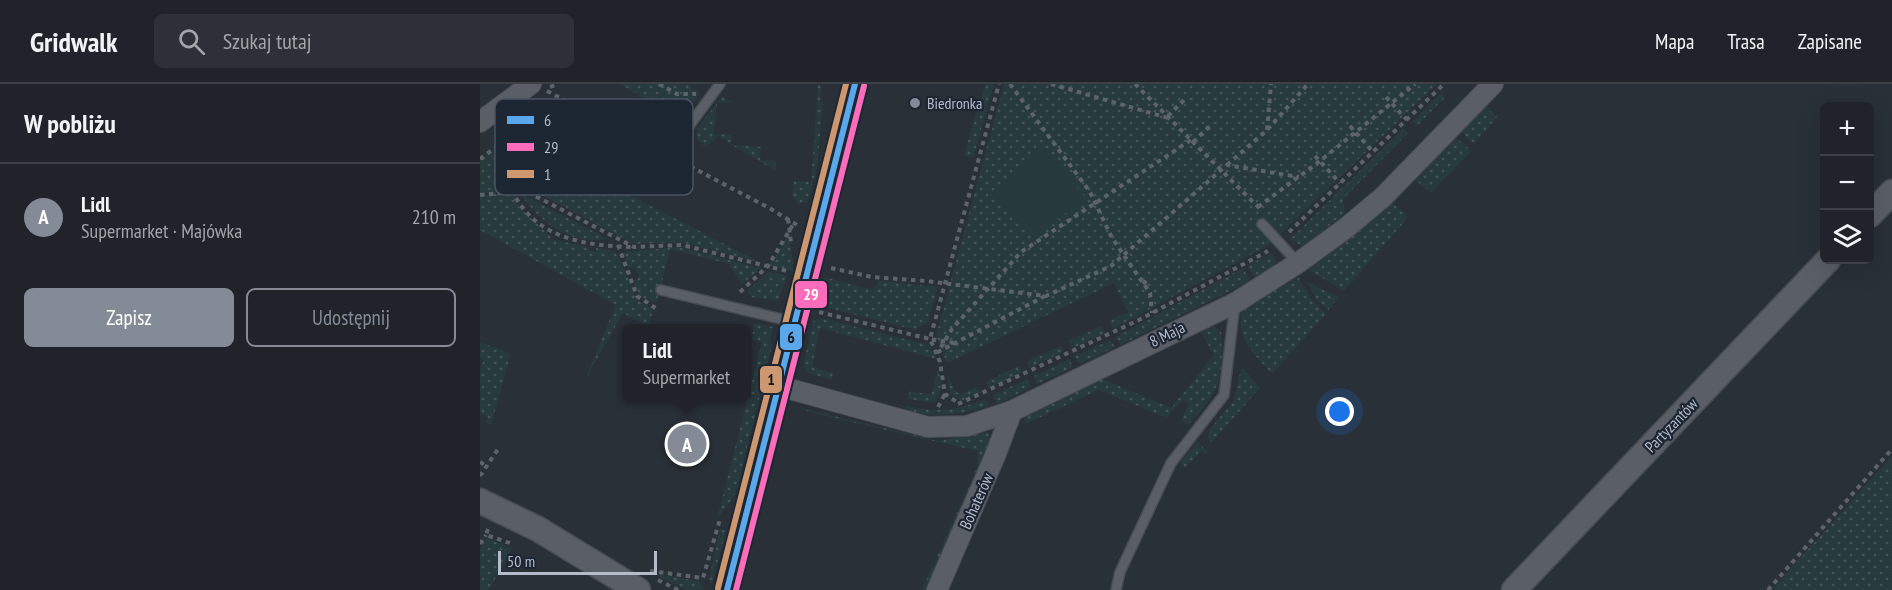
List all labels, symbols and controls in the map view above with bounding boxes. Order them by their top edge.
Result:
search box [154,14,574,68]
text: Gridwalk [30,23,118,60]
icon: search [175,25,208,58]
text: Szukaj tutaj [223,27,311,55]
text: Mapa [1655,28,1694,55]
text: Trasa [1727,28,1765,55]
text: Zapisane [1798,28,1862,55]
place label: Biedronka [927,93,982,113]
marker: Biedronka [908,96,922,110]
legend [495,99,693,195]
map controls [1820,102,1874,264]
button: + [1820,102,1874,156]
text: W pobliżu [24,107,116,140]
text: 6 [544,110,551,130]
text: 29 [544,137,558,157]
button: − [1820,156,1874,210]
text: 1 [544,164,551,184]
text: Lidl [81,190,110,218]
text: A [38,204,49,230]
text: 210 m [412,204,456,230]
button: layers [1820,210,1874,264]
text: Supermarket · Majówka [81,218,242,244]
line badge: 29 [794,280,828,309]
text: 29 [803,284,819,304]
button: Zapisz [24,288,234,347]
button: Udostępnij [246,288,456,347]
street label: 8 Maja [1146,317,1188,351]
line badge: 6 [779,323,803,351]
popup [622,324,751,402]
text: 6 [787,327,795,347]
text: Lidl [643,336,672,364]
text: Supermarket [643,364,730,390]
line badge: 1 [759,365,783,394]
text: 1 [767,369,775,389]
street label: Partyzantów [1640,393,1702,456]
your location [1325,397,1354,426]
pin: A [668,422,706,466]
street label: Bohaterów [955,469,997,532]
scale bar [498,548,657,576]
text: 50 m [507,551,535,571]

